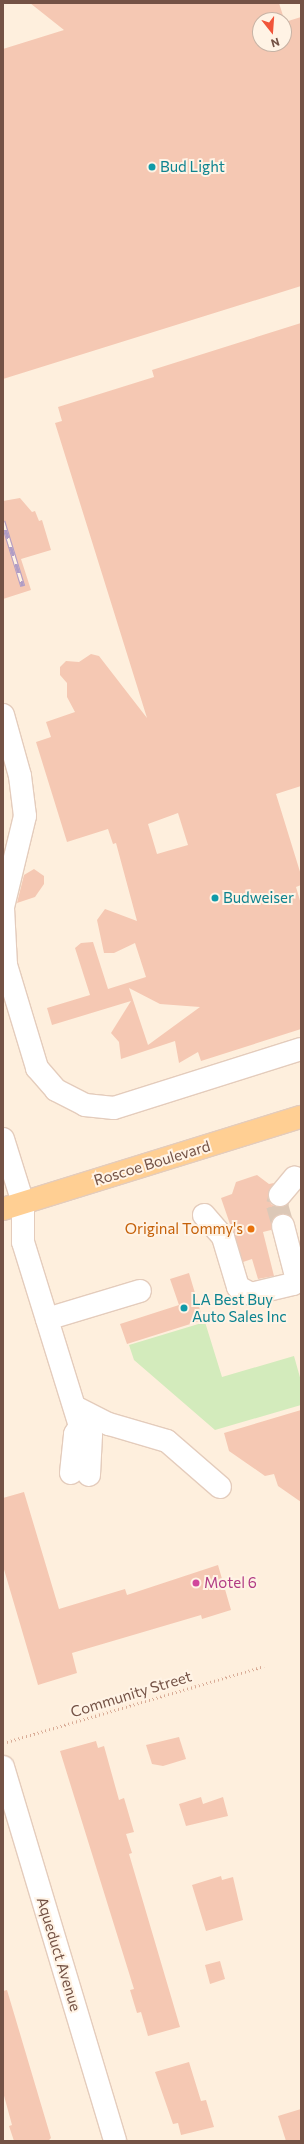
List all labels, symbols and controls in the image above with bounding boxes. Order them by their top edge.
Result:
north arrow [252,12,292,52]
text: N [270,36,281,50]
place label: Bud Light [160,158,225,176]
marker: Bud Light [147,162,157,172]
place label: Budweiser [223,889,294,907]
marker: Budweiser [210,893,220,903]
street label: Roscoe Boulevard [92,1137,212,1189]
place label: Original Tommy's [125,1220,243,1238]
marker: Original Tommy's [246,1224,256,1234]
place label: LA Best Buy Auto Sales Inc [192,1290,287,1325]
marker: LA Best Buy Auto Sales Inc [179,1303,189,1313]
place label: Motel 6 [204,1574,257,1592]
marker: Motel 6 [191,1578,201,1588]
street label: Community Street [68,1667,194,1721]
street label: Aqueduct Avenue [33,1895,85,2013]

